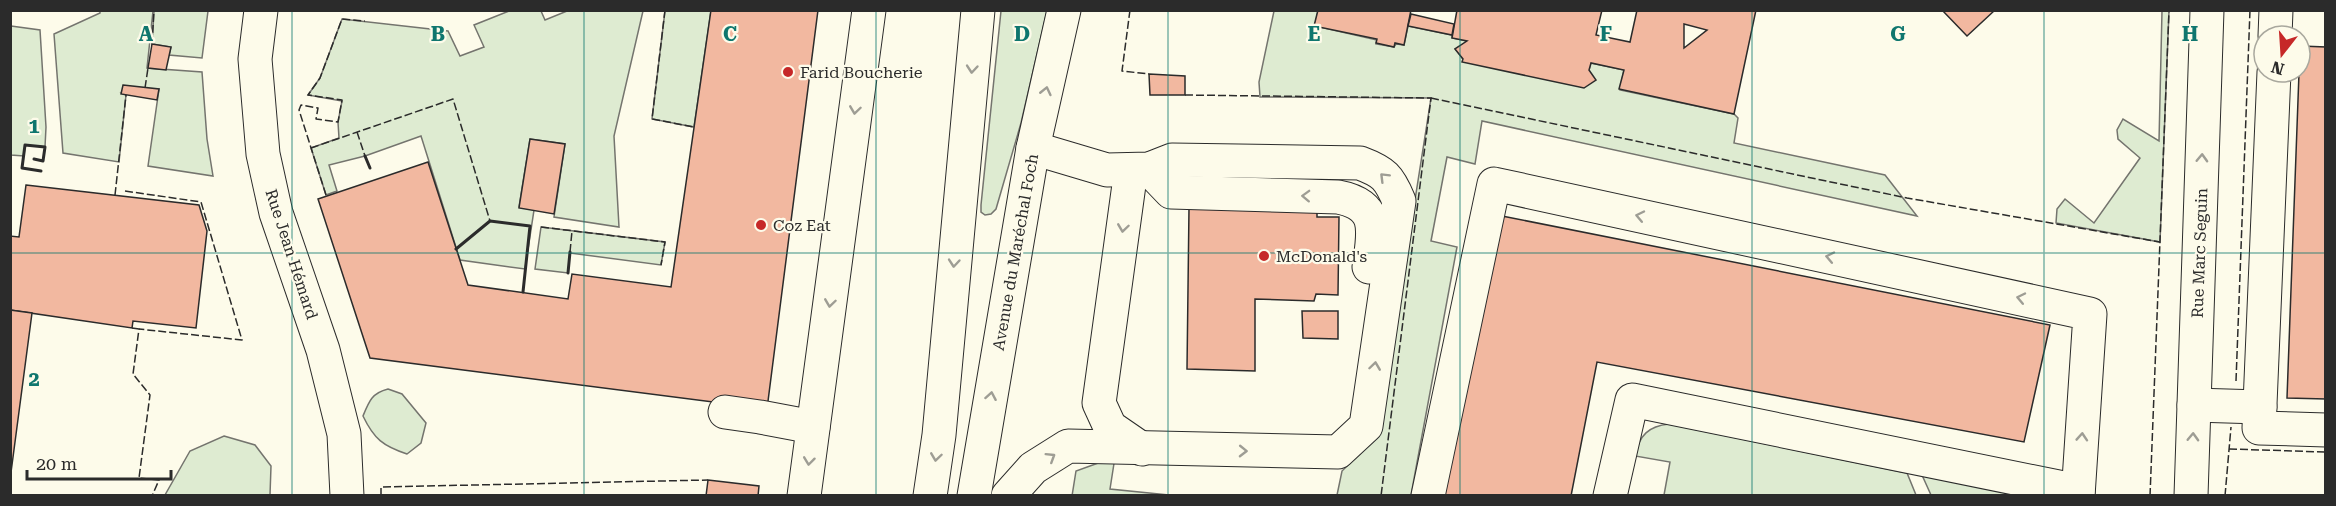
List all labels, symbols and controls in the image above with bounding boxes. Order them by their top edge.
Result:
text: A [139,22,154,46]
text: B [431,22,445,46]
text: C [723,22,737,46]
text: D [1014,22,1030,46]
text: E [1308,22,1321,46]
text: F [1600,22,1612,46]
text: G [1890,22,1906,46]
text: H [2182,22,2198,46]
north arrow [2252,24,2312,84]
text: N [2269,57,2286,79]
place label: Farid Boucherie [800,63,923,82]
one-way arrow [966,64,979,73]
marker: Farid Boucherie [781,65,795,79]
one-way arrow [1039,86,1052,96]
one-way arrow [850,106,862,115]
text: 1 [28,114,40,138]
street label: Avenue du Maréchal Foch [989,152,1042,352]
one-way arrow [2196,154,2208,163]
one-way arrow [1380,173,1391,183]
street label: Rue Jean Hémard [261,187,322,322]
street label: Rue Marc Seguin [2188,188,2211,318]
one-way arrow [1302,190,1311,202]
one-way arrow [1635,210,1645,223]
place label: Coz Eat [773,216,831,235]
marker: Coz Eat [754,218,768,232]
one-way arrow [1117,223,1129,232]
place label: McDonald's [1276,247,1368,266]
marker: McDonald's [1257,249,1271,263]
one-way arrow [1825,251,1835,264]
one-way arrow [948,258,961,267]
one-way arrow [2016,293,2026,306]
one-way arrow [824,299,836,308]
one-way arrow [1369,361,1381,370]
text: 2 [28,367,40,391]
one-way arrow [984,392,997,402]
one-way arrow [2075,433,2088,442]
one-way arrow [2186,433,2199,442]
scale bar [27,443,171,481]
one-way arrow [1238,444,1247,457]
one-way arrow [930,452,942,462]
one-way arrow [1045,452,1055,464]
text: 20 m [36,453,77,474]
one-way arrow [803,457,816,466]

